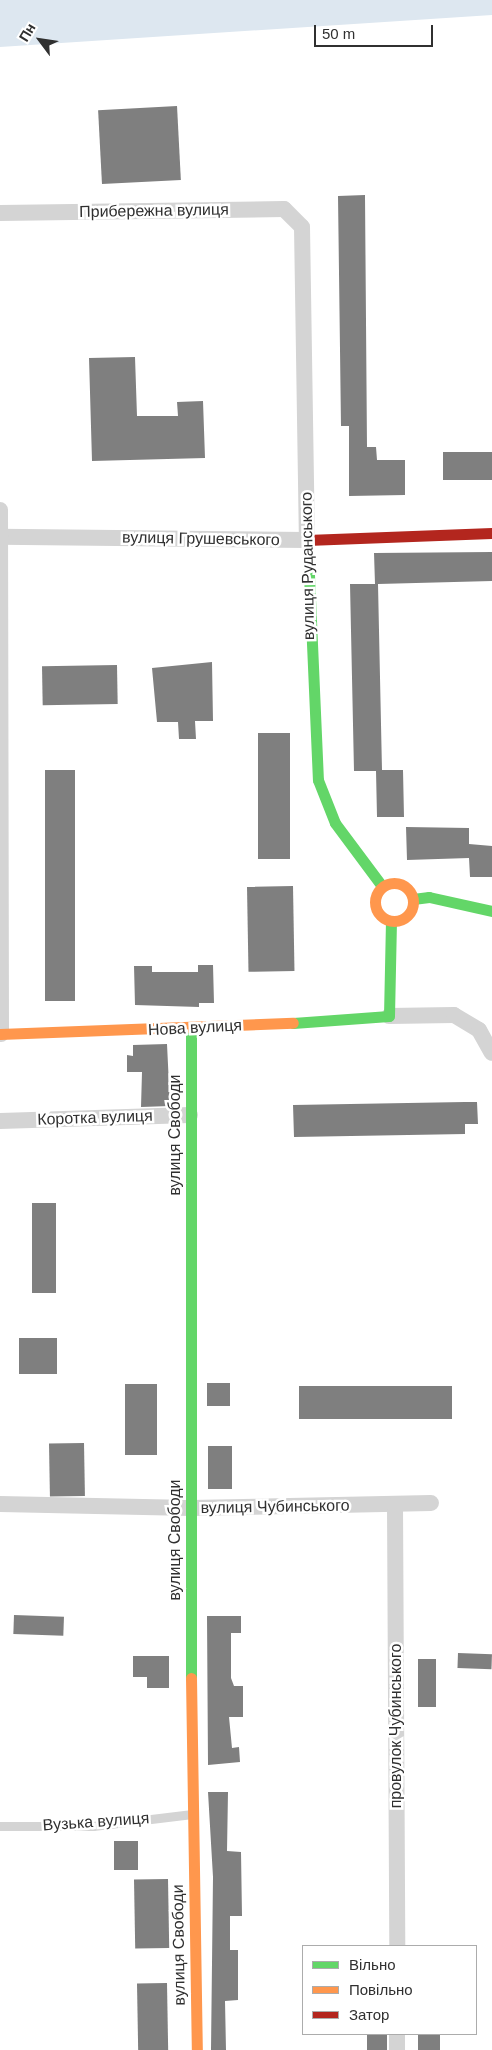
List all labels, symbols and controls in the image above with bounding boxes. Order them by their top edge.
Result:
north arrow [15,15,65,65]
scale bar [317,15,436,47]
text: Пн [16,20,39,44]
text: 50 m [322,25,355,42]
street label: Прибережна вулиця [79,200,229,222]
street label: вулиця Руданського [297,492,319,640]
street label: вулиця Грушевського [122,528,280,550]
street label: Нова вулиця [148,1016,242,1040]
street label: вулиця Свободи [165,1074,185,1196]
street label: Коротка вулиця [37,1106,153,1130]
street label: вулиця Свободи [165,1479,185,1601]
street label: вулиця Чубинського [200,1496,350,1518]
street label: провулок Чубинського [386,1644,406,1808]
street label: Вузька вулиця [42,1809,150,1835]
street label: вулиця Свободи [168,1884,190,2006]
legend [302,1945,477,2035]
text: Вільно [349,1956,396,1973]
text: Повільно [349,1981,413,1998]
text: Затор [349,2006,389,2023]

